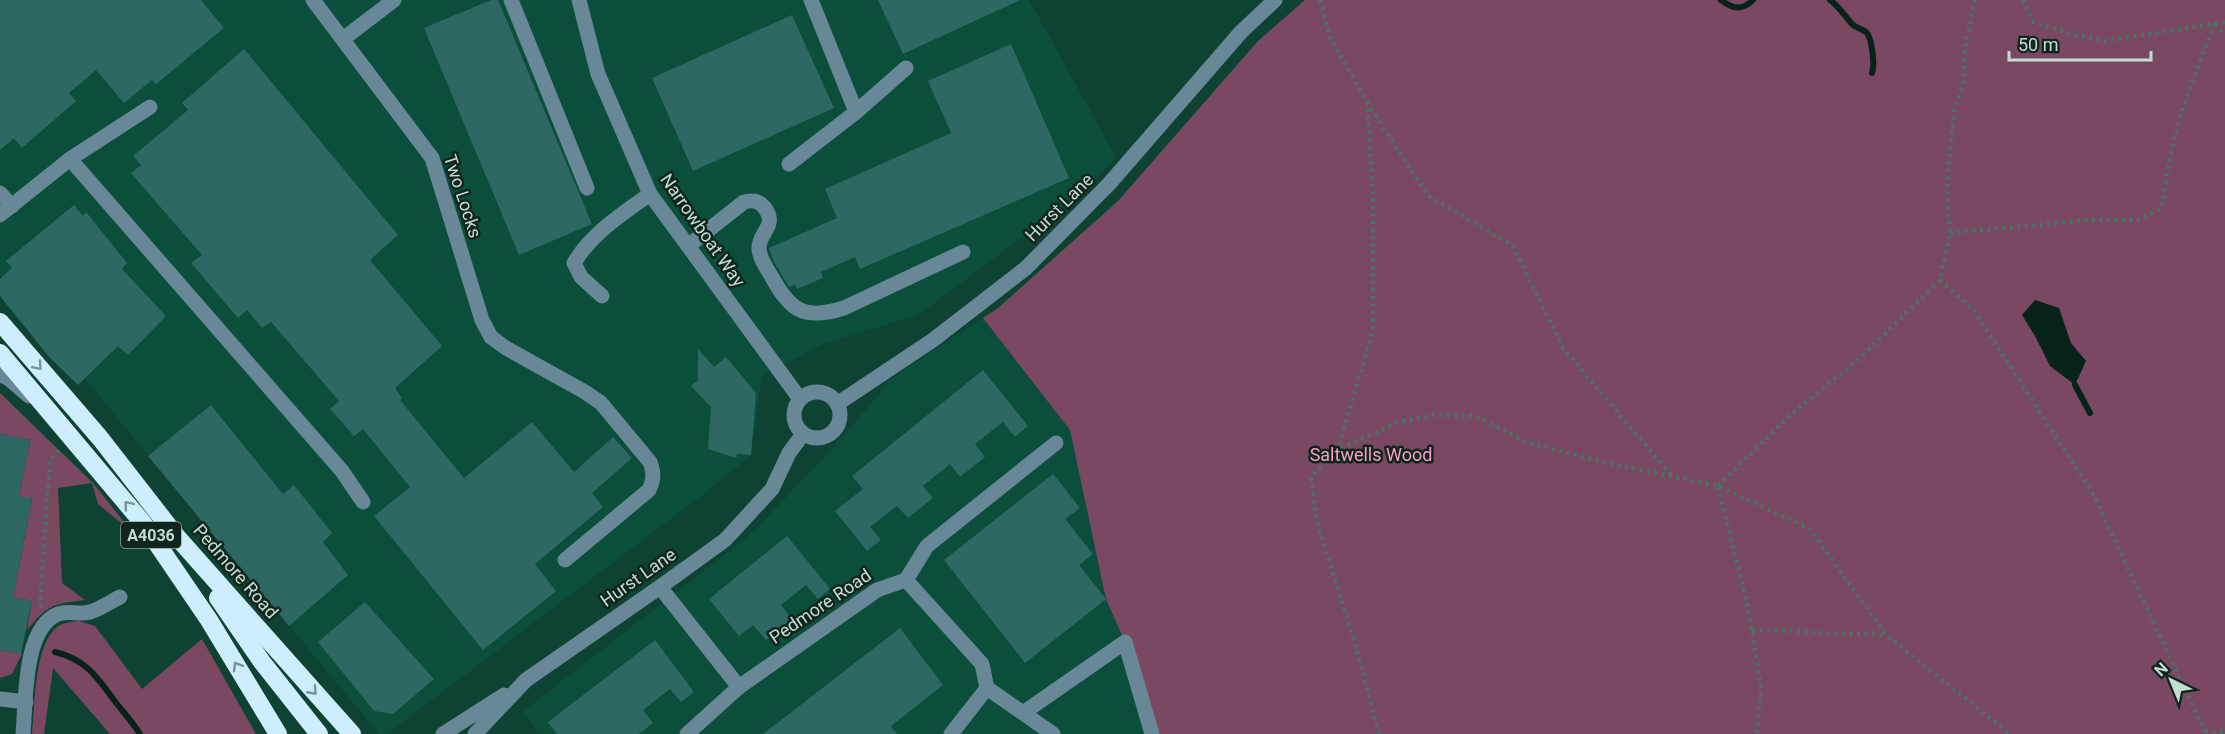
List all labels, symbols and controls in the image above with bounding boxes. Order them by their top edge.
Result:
scale bar [2009,24,2152,62]
text: 50 m [2018,34,2058,55]
street label: Two Locks [440,152,486,240]
street label: Hurst Lane [1021,169,1097,245]
street label: Narrowboat Way [656,170,750,291]
one-way arrow [31,359,42,370]
park label: Saltwells Wood [1310,444,1432,465]
one-way arrow [124,500,135,511]
street label: Pedmore Road [189,519,283,623]
road number: A4036 [121,522,181,548]
street label: Hurst Lane [596,543,680,611]
street label: Pedmore Road [765,564,875,648]
north arrow [2141,650,2201,710]
text: N [2151,659,2172,680]
one-way arrow [233,662,244,672]
one-way arrow [306,684,317,695]

